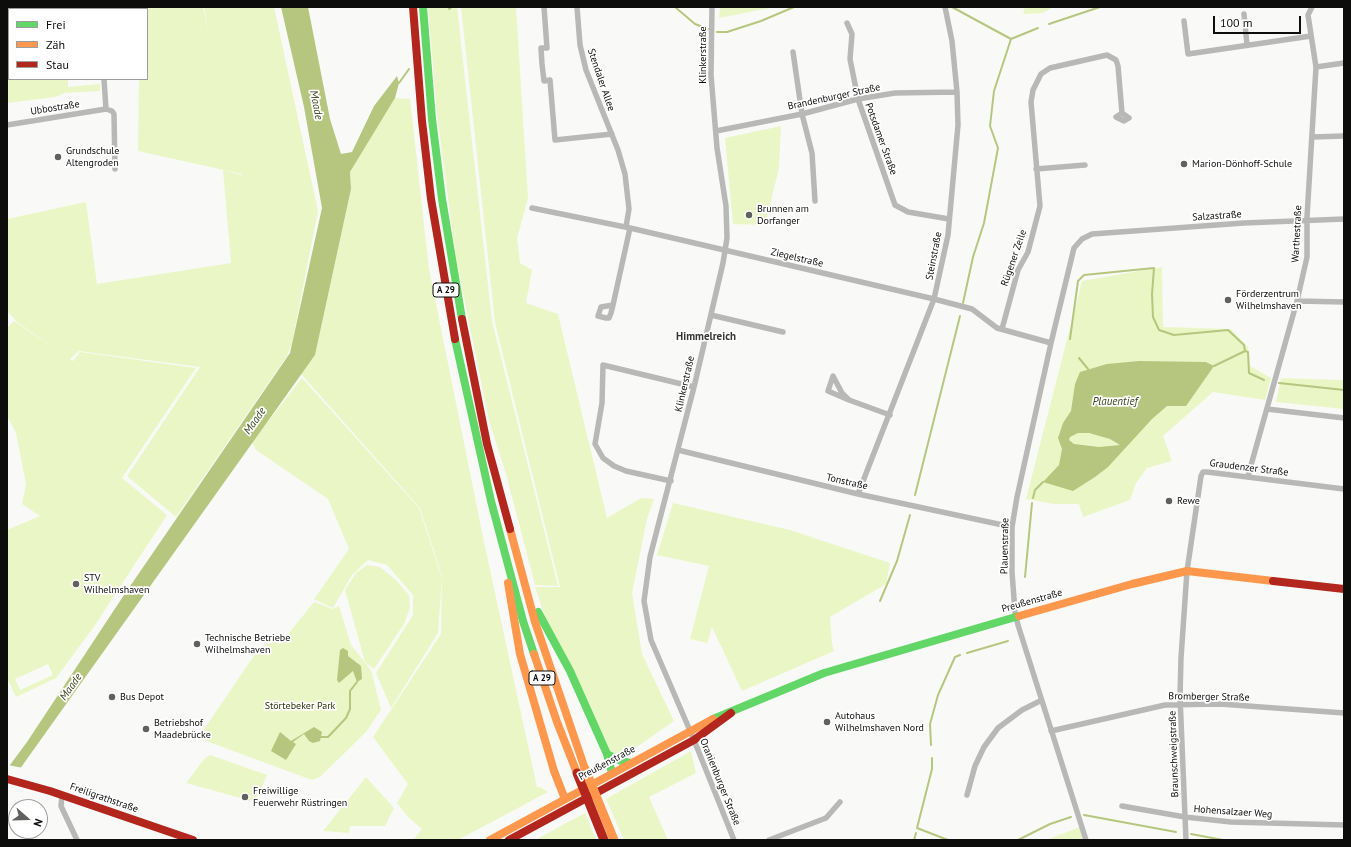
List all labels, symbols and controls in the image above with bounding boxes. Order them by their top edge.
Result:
legend [8,8,148,80]
scale bar [1215,8,1303,34]
text: 100 m [1220,15,1253,30]
text: Frei [46,17,66,32]
street label: Klinkerstraße [697,26,709,84]
text: Zäh [46,37,65,52]
street label: Stendaler Allee [585,47,617,113]
text: Stau [46,57,69,72]
street label: Brandenburger Straße [787,81,881,113]
water label: Maade [307,89,325,121]
street label: Ubbostraße [30,98,80,118]
street label: Potsdamer Straße [862,101,900,177]
place label: Grundschule Altengroden [66,145,119,168]
marker: Grundschule Altengroden [53,152,63,162]
place label: Marion-Dönhoff-Schule [1192,158,1292,170]
marker: Marion-Dönhoff-Schule [1179,159,1189,169]
place label: Brunnen am Dorfanger [757,203,809,226]
street label: Warthestraße [1290,205,1304,263]
street label: Salzastraße [1192,208,1242,224]
marker: Brunnen am Dorfanger [744,210,754,220]
street label: Rügener Zeile [999,228,1029,288]
street label: Steinstraße [923,231,945,281]
street label: Ziegelstraße [770,246,824,270]
road number: A 29 [433,283,459,297]
place label: Förderzentrum Wilhelmshaven [1236,288,1301,312]
marker: Förderzentrum Wilhelmshaven [1223,295,1233,305]
district label: Himmelreich [676,330,736,344]
street label: Klinkerstraße [673,355,697,413]
water label: Plauentief [1092,395,1138,409]
water label: Maade [241,405,269,437]
street label: Graudenzer Straße [1209,457,1289,479]
street label: Tonstraße [825,471,869,493]
place label: Rewe [1177,495,1200,507]
marker: Rewe [1164,496,1174,506]
street label: Plauenstraße [999,518,1011,574]
place label: STV Wilhelmshaven [84,572,149,596]
marker: STV Wilhelmshaven [71,579,81,589]
street label: Preußenstraße [1000,587,1064,615]
place label: Technische Betriebe Wilhelmshaven [205,632,290,656]
marker: Technische Betriebe Wilhelmshaven [192,639,202,649]
water label: Maade [57,671,85,703]
road number: A 29 [529,671,555,685]
street label: Bromberger Straße [1168,690,1250,704]
place label: Bus Depot [120,691,164,703]
marker: Bus Depot [107,692,117,702]
park label: Störtebeker Park [265,700,335,712]
place label: Autohaus Wilhelmshaven Nord [835,710,924,734]
street label: Braunschweigstraße [1166,711,1182,797]
place label: Betriebshof Maadebrücke [154,717,211,740]
marker: Autohaus Wilhelmshaven Nord [822,717,832,727]
marker: Betriebshof Maadebrücke [141,724,151,734]
street label: Oranienburger Straße [697,737,743,827]
street label: Preußenstraße [577,743,637,783]
street label: Freiligrathstraße [68,781,140,815]
place label: Freiwillige Feuerwehr Rüstringen [253,785,347,808]
marker: Freiwillige Feuerwehr Rüstringen [240,792,250,802]
north arrow [8,799,48,839]
street label: Hohensalzaer Weg [1193,803,1273,821]
text: N [31,817,46,829]

